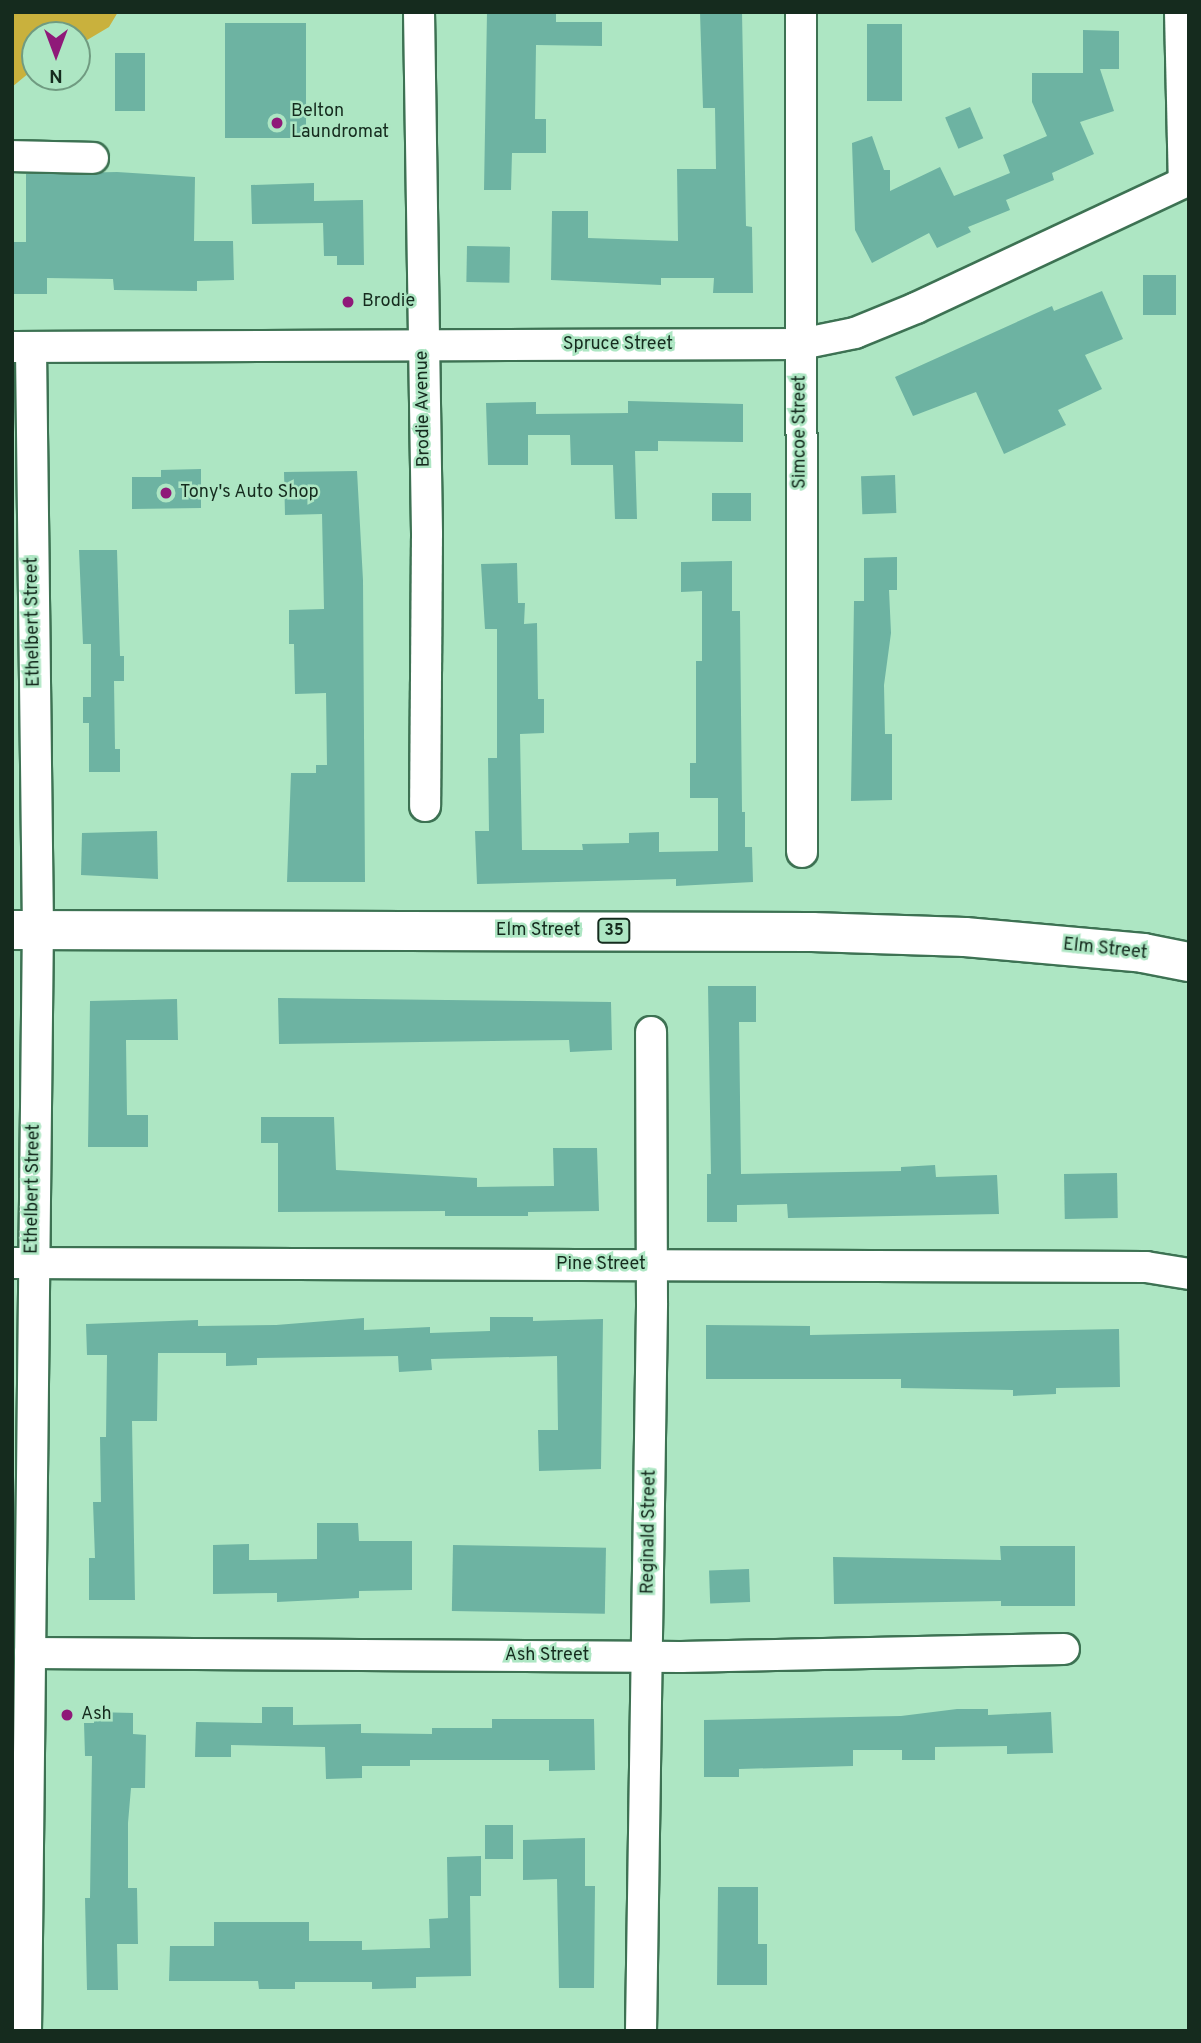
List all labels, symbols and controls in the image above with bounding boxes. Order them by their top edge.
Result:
north arrow [21,21,91,91]
text: N [49,63,63,87]
place label: Belton Laundromat [291,102,389,144]
marker: Belton Laundromat [269,115,285,131]
place label: Brodie [362,291,415,313]
marker: Brodie [340,294,356,310]
street label: Spruce Street [563,334,673,356]
street label: Brodie Avenue [412,350,436,468]
street label: Simcoe Street [790,375,812,489]
place label: Tony's Auto Shop [180,482,319,504]
marker: Tony's Auto Shop [158,485,174,501]
street label: Ethelbert Street [22,557,46,687]
road number: 35 [596,918,632,944]
street label: Elm Street [496,920,580,942]
street label: Elm Street [1062,935,1148,965]
street label: Ethelbert Street [22,1124,46,1254]
street label: Pine Street [556,1254,646,1276]
street label: Reginald Street [638,1470,662,1594]
street label: Ash Street [505,1645,589,1667]
place label: Ash [81,1704,112,1726]
marker: Ash [59,1707,75,1723]

